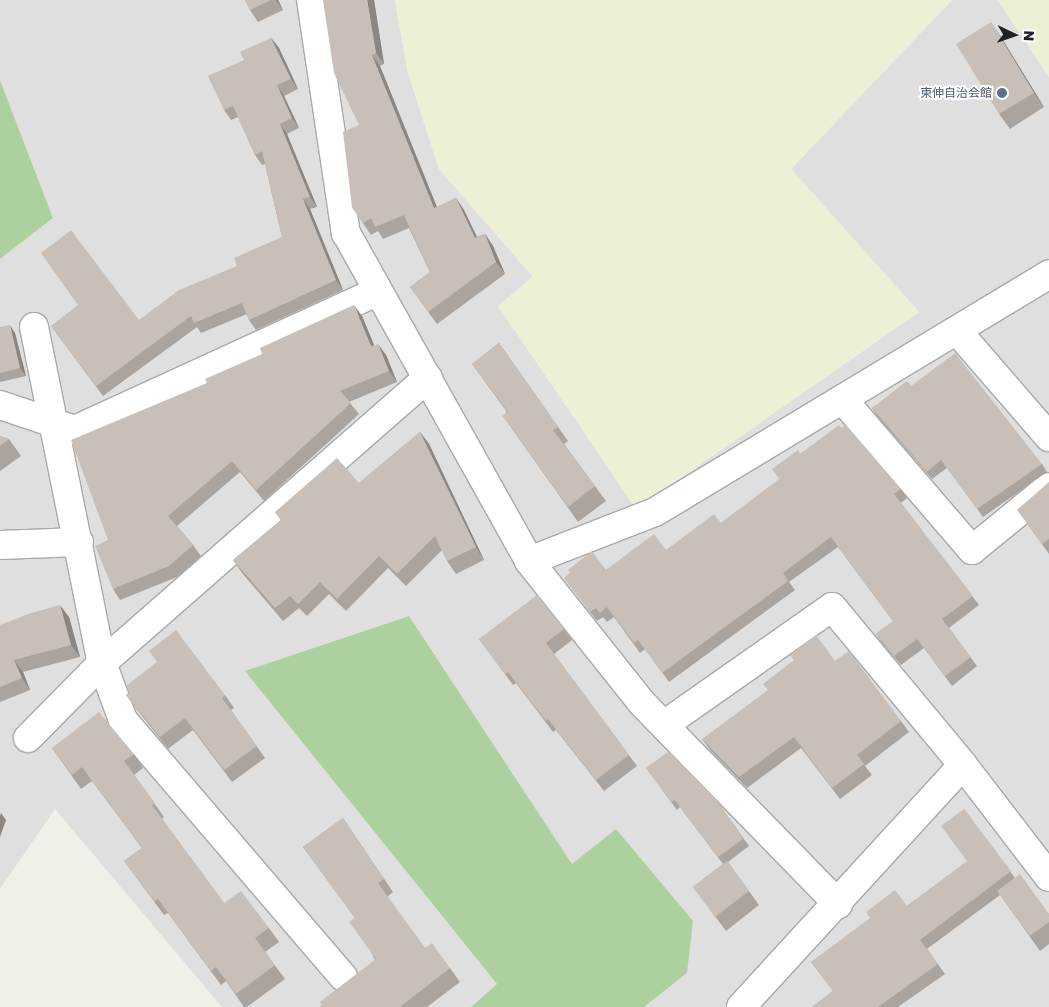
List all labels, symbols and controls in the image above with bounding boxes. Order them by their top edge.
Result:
north arrow [989,10,1039,60]
text: N [1021,30,1038,42]
place label: 東伸自治会館 [920,86,992,100]
marker: 東伸自治会館 [996,87,1008,99]

